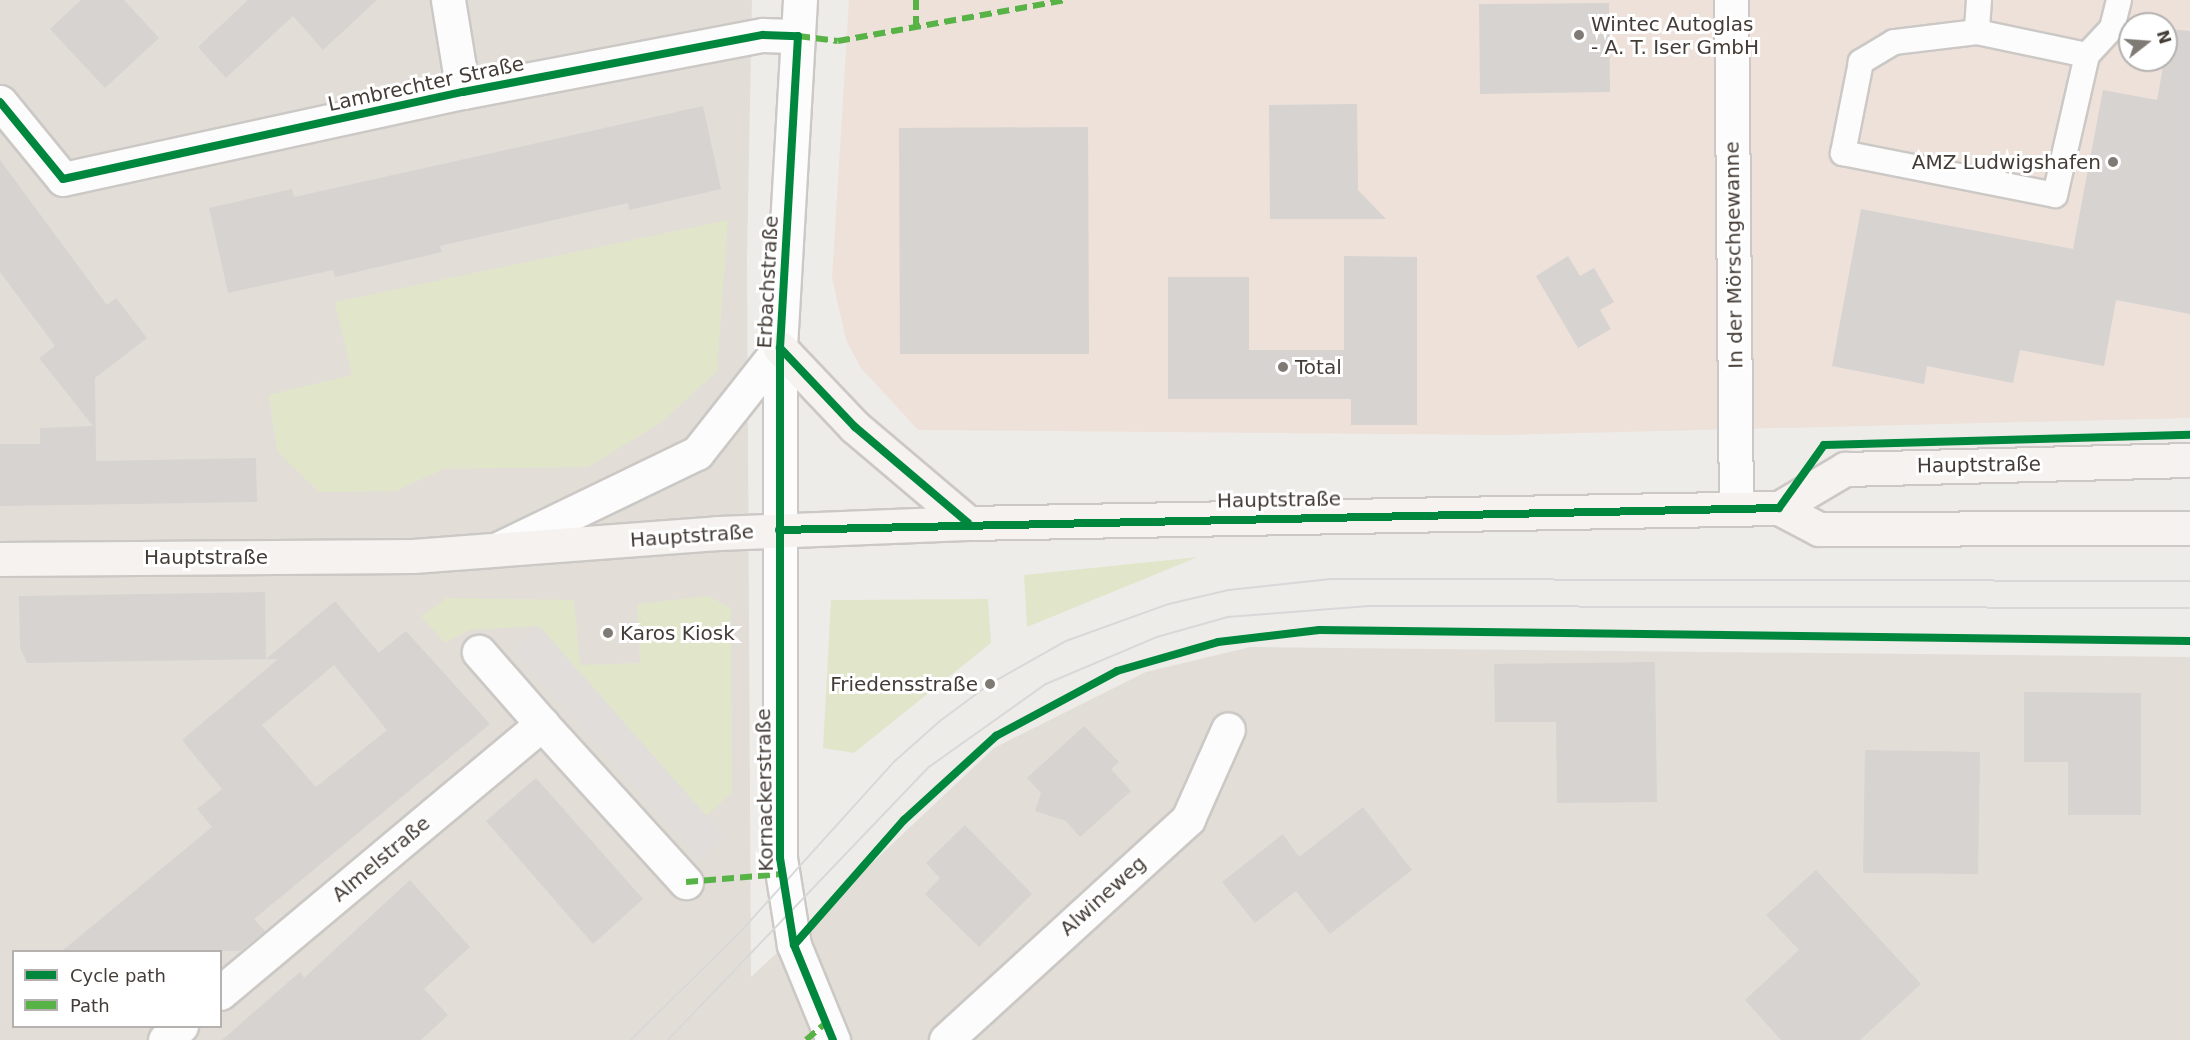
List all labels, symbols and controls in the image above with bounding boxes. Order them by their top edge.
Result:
place label: Wintec Autoglas - A. T. Iser GmbH [1591,12,1759,59]
north arrow [2118,12,2178,72]
marker: Wintec Autoglas - A. T. Iser GmbH [1572,28,1586,42]
text: N [2153,28,2175,46]
street label: Lambrechter Straße [326,51,526,117]
street label: In der Mörschgewanne [1720,141,1748,369]
place label: AMZ Ludwigshafen [1912,150,2101,174]
marker: AMZ Ludwigshafen [2106,155,2120,169]
street label: Erbachstraße [753,215,783,349]
place label: Total [1295,355,1342,379]
marker: Total [1276,360,1290,374]
street label: Hauptstraße [1917,452,2041,478]
street label: Hauptstraße [1217,487,1341,513]
street label: Hauptstraße [629,520,755,552]
street label: Hauptstraße [144,545,268,569]
place label: Karos Kiosk [620,621,735,645]
marker: Karos Kiosk [601,626,615,640]
place label: Friedensstraße [830,672,978,696]
marker: Friedensstraße [983,677,997,691]
street label: Kornackerstraße [752,708,778,872]
street label: Almelstraße [327,811,435,907]
street label: Alwineweg [1055,851,1151,941]
legend [12,950,222,1028]
text: Cycle path [70,965,166,986]
text: Path [70,995,110,1016]

